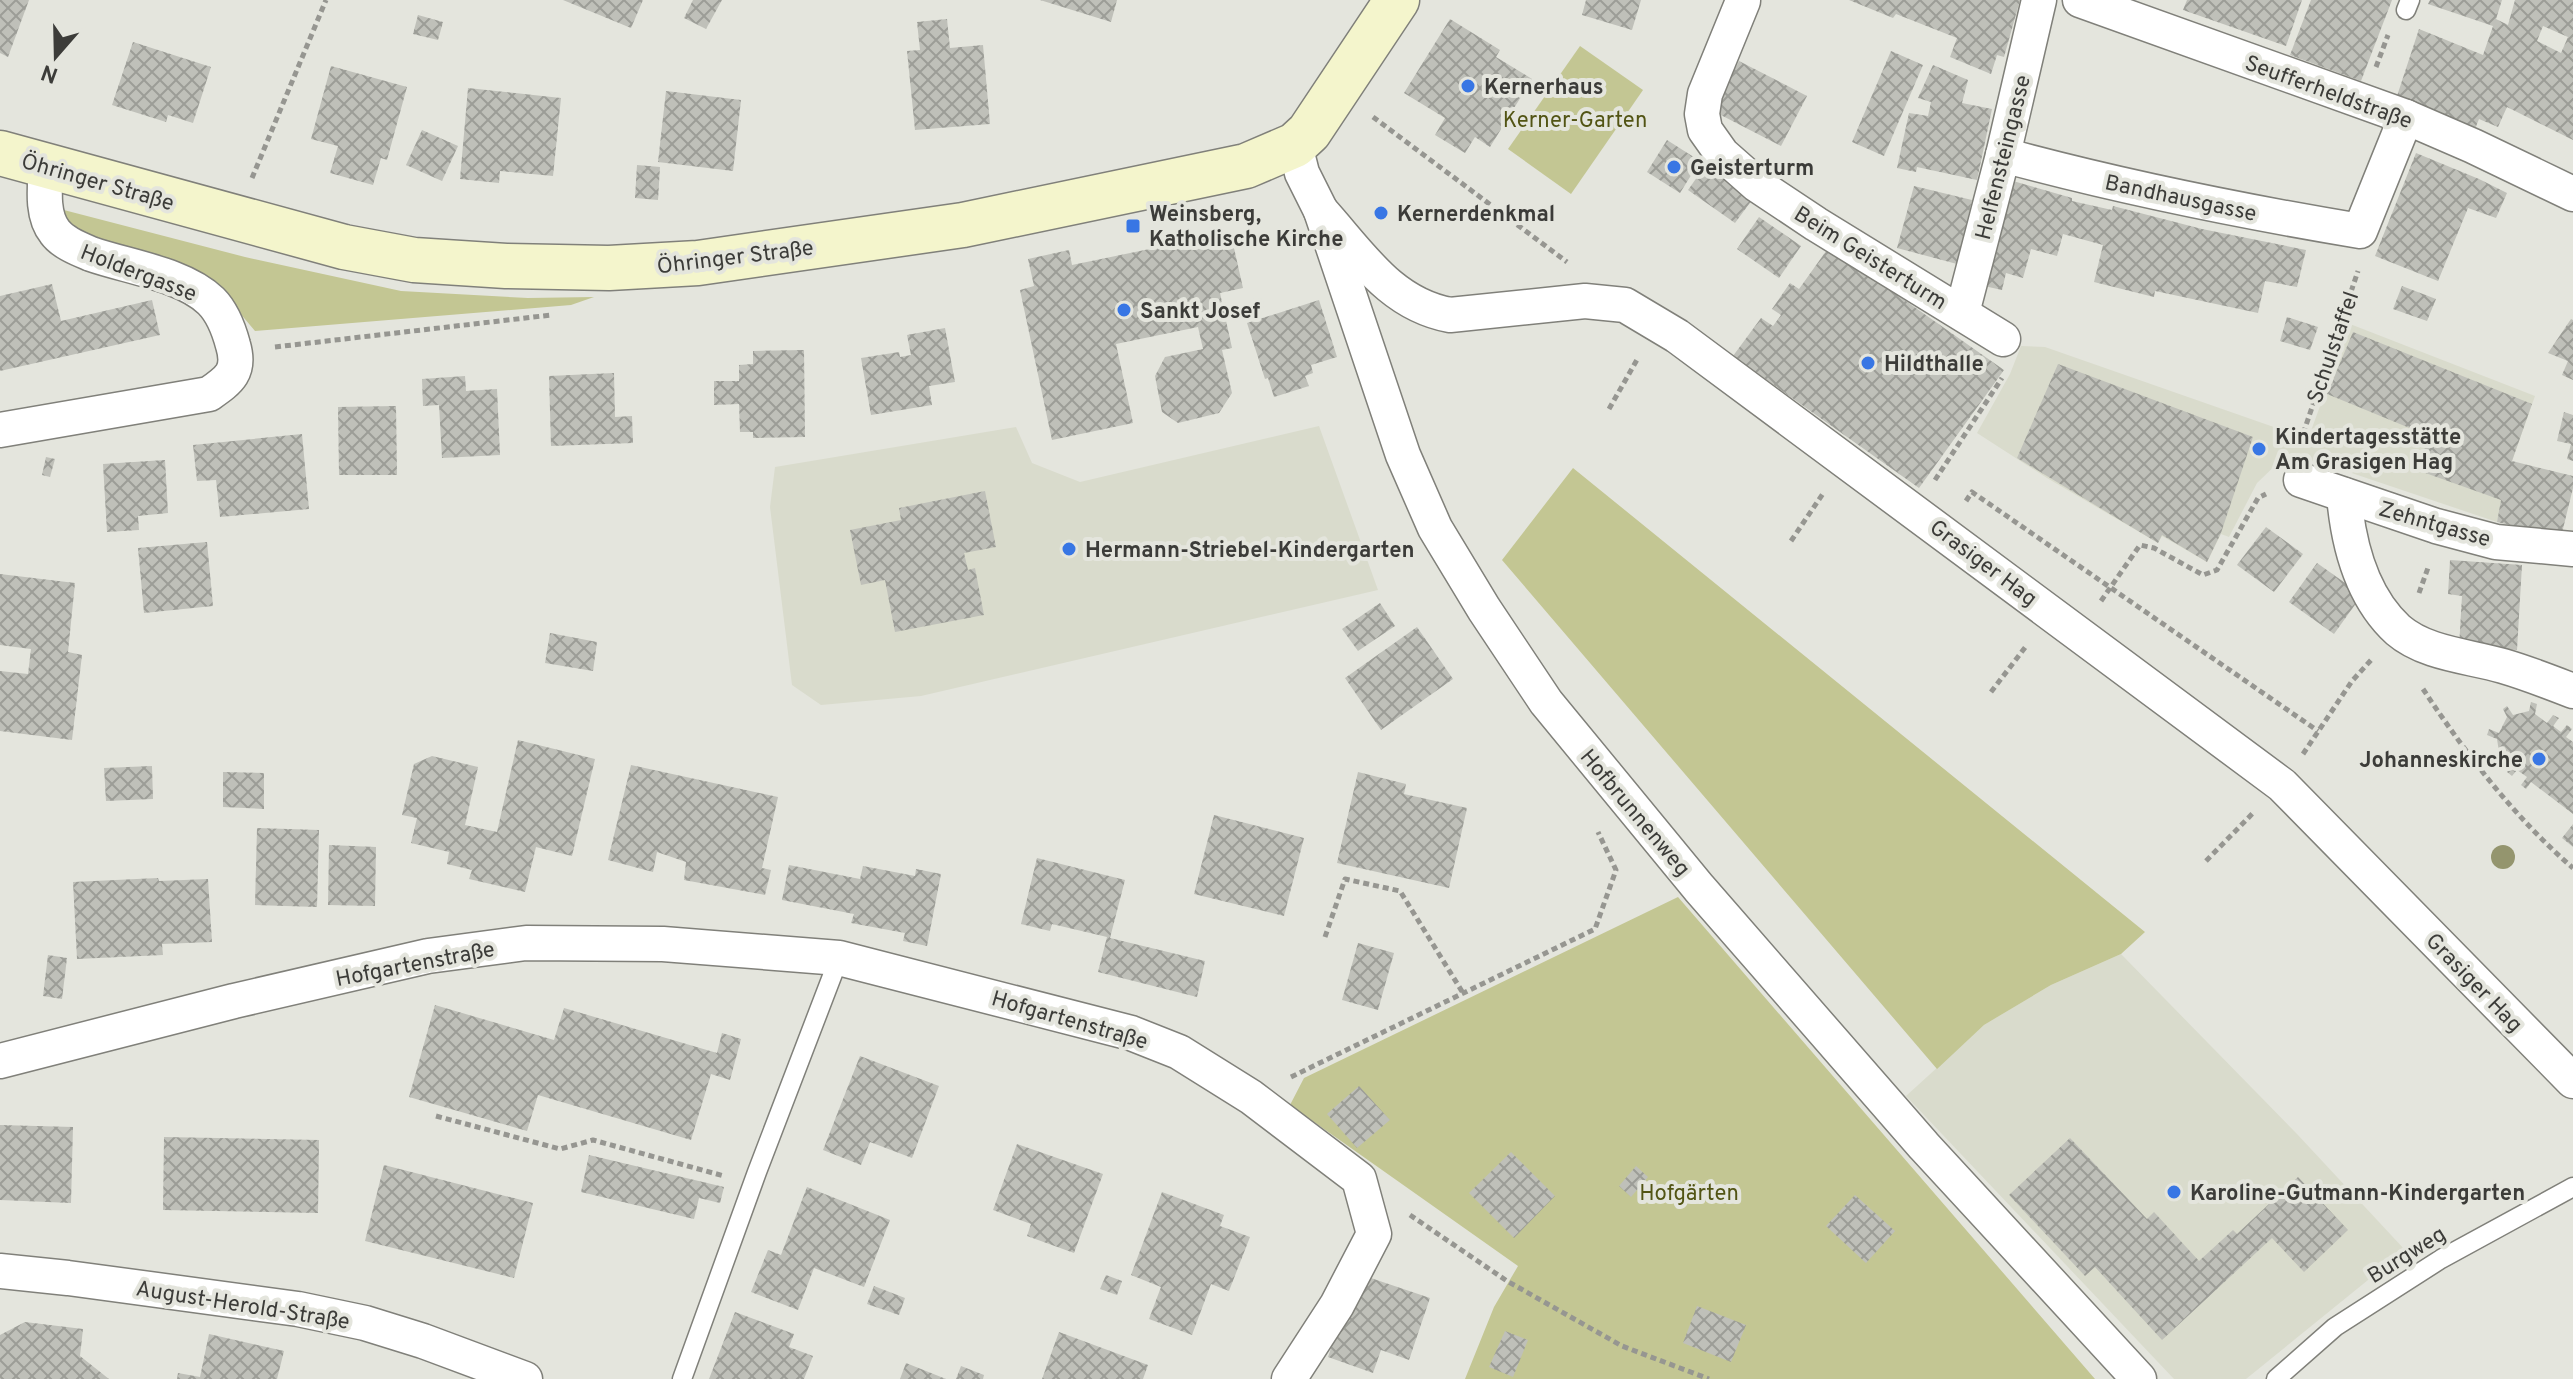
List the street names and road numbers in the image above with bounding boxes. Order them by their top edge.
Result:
street label: Seufferheldstraße [2241,51,2416,136]
street label: Helfensteingasse [1971,72,2038,243]
street label: Öhringer Straße [18,147,177,218]
street label: Bandhausgasse [2102,170,2259,229]
street label: Beim Geisterturm [1788,201,1951,317]
street label: Öhringer Straße [655,233,815,281]
street label: Holdergasse [76,240,200,309]
street label: Schulstaffel [2303,288,2366,407]
street label: Zehntgasse [2375,497,2493,554]
street label: Grasiger Hag [1923,515,2042,613]
street label: Hofbrunnenweg [1573,745,1695,883]
street label: Grasiger Hag [2419,928,2527,1039]
street label: Hofgartenstraße [334,937,497,994]
street label: Hofgartenstraße [988,986,1151,1057]
street label: Burgweg [2363,1221,2452,1291]
street label: August-Herold-Straße [134,1276,352,1337]

